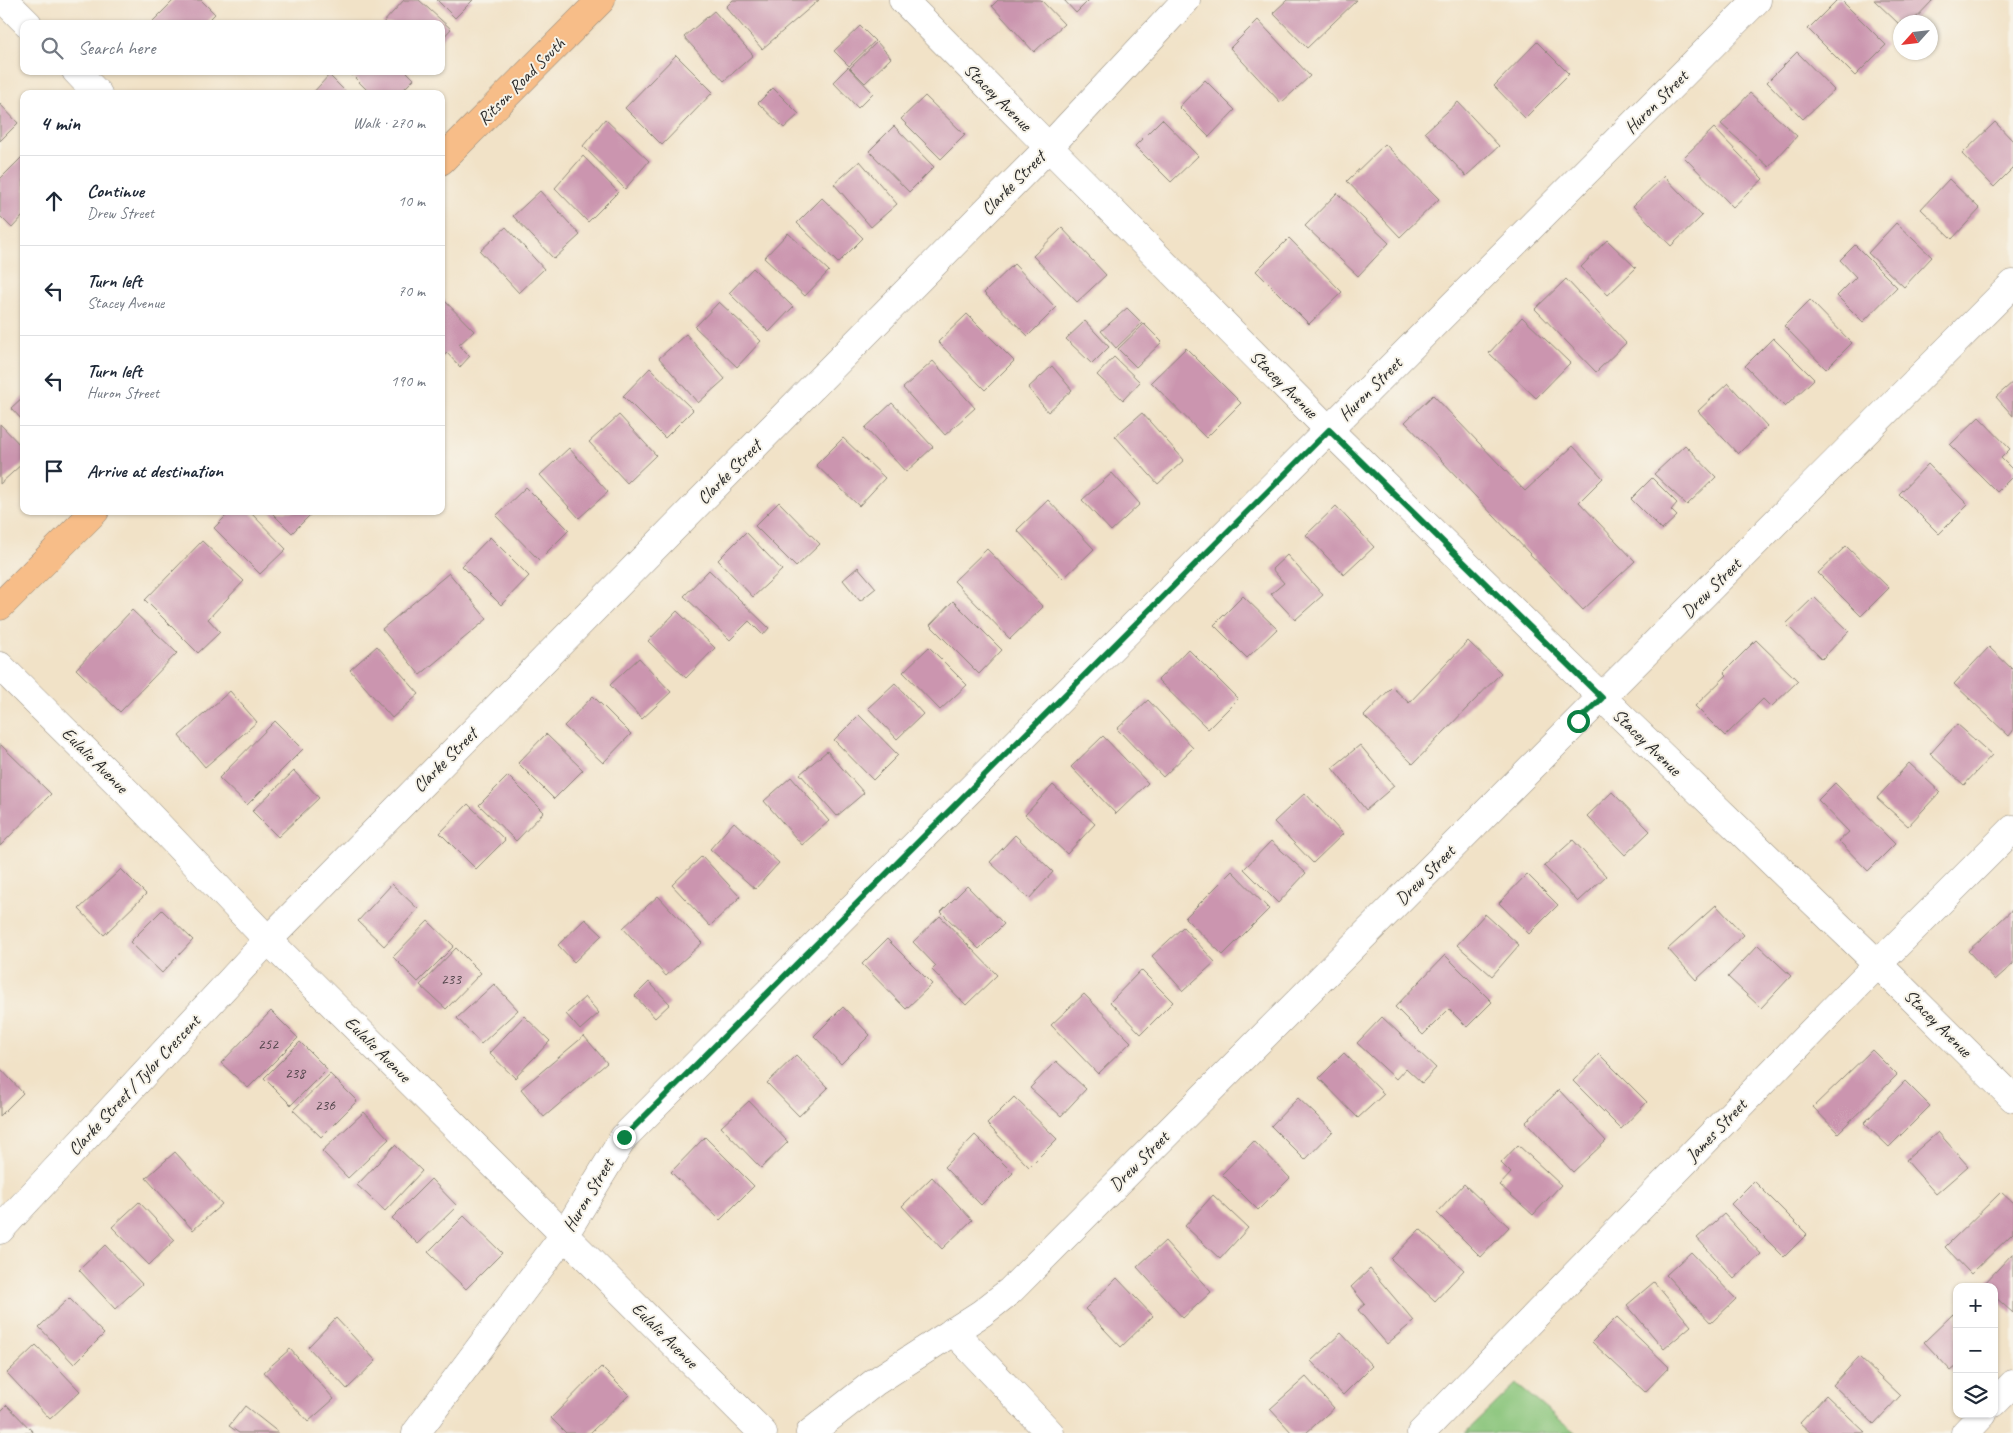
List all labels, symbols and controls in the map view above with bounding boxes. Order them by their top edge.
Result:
north arrow [1893,15,1938,60]
search box [20,20,445,75]
street label: Ritson Road South [473,32,570,129]
icon: search [38,34,66,62]
text: Search here [78,36,155,60]
street label: Stacey Avenue [959,58,1037,136]
street label: Huron Street [1620,64,1694,138]
text: 4 min [40,110,80,136]
text: Walk · 270 m [353,113,425,133]
street label: Clarke Street [976,144,1052,220]
text: Continue [87,179,144,203]
icon: ahead [40,187,68,215]
text: 10 m [398,191,425,211]
text: Drew Street [87,203,154,223]
text: Turn left [87,269,142,293]
icon: left [40,277,68,305]
text: 70 m [398,281,425,301]
text: Stacey Avenue [87,293,164,313]
street label: Stacey Avenue [1245,345,1323,423]
street label: Huron Street [1334,351,1408,425]
text: Turn left [87,359,142,383]
icon: left [40,367,68,395]
text: 190 m [391,371,425,391]
text: Huron Street [87,383,159,403]
street label: Clarke Street [692,433,768,509]
icon: arrive [40,457,68,485]
text: Arrive at destination [87,459,223,483]
street label: Drew Street [1677,552,1747,622]
street label: Stacey Avenue [1608,704,1687,781]
route start [1567,710,1590,733]
street label: Clarke Street [408,721,484,797]
street label: Eulalie Avenue [57,722,134,799]
street label: Drew Street [1391,839,1461,909]
house number: 233 [441,970,462,989]
street label: Stacey Avenue [1899,984,1977,1062]
street label: Clarke Street / Tylor Crescent [63,1009,206,1160]
street label: Eulalie Avenue [340,1011,417,1088]
house number: 252 [258,1035,279,1054]
house number: 238 [285,1064,306,1083]
street label: James Street [1680,1093,1753,1167]
house number: 236 [315,1096,336,1115]
street label: Drew Street [1105,1125,1175,1195]
route end [613,1126,636,1149]
street label: Huron Street [558,1153,619,1235]
map controls [1953,1283,1998,1418]
button: + [1953,1283,1998,1328]
street label: Eulalie Avenue [627,1297,704,1374]
button: − [1953,1328,1998,1373]
button: layers [1953,1373,1998,1418]

